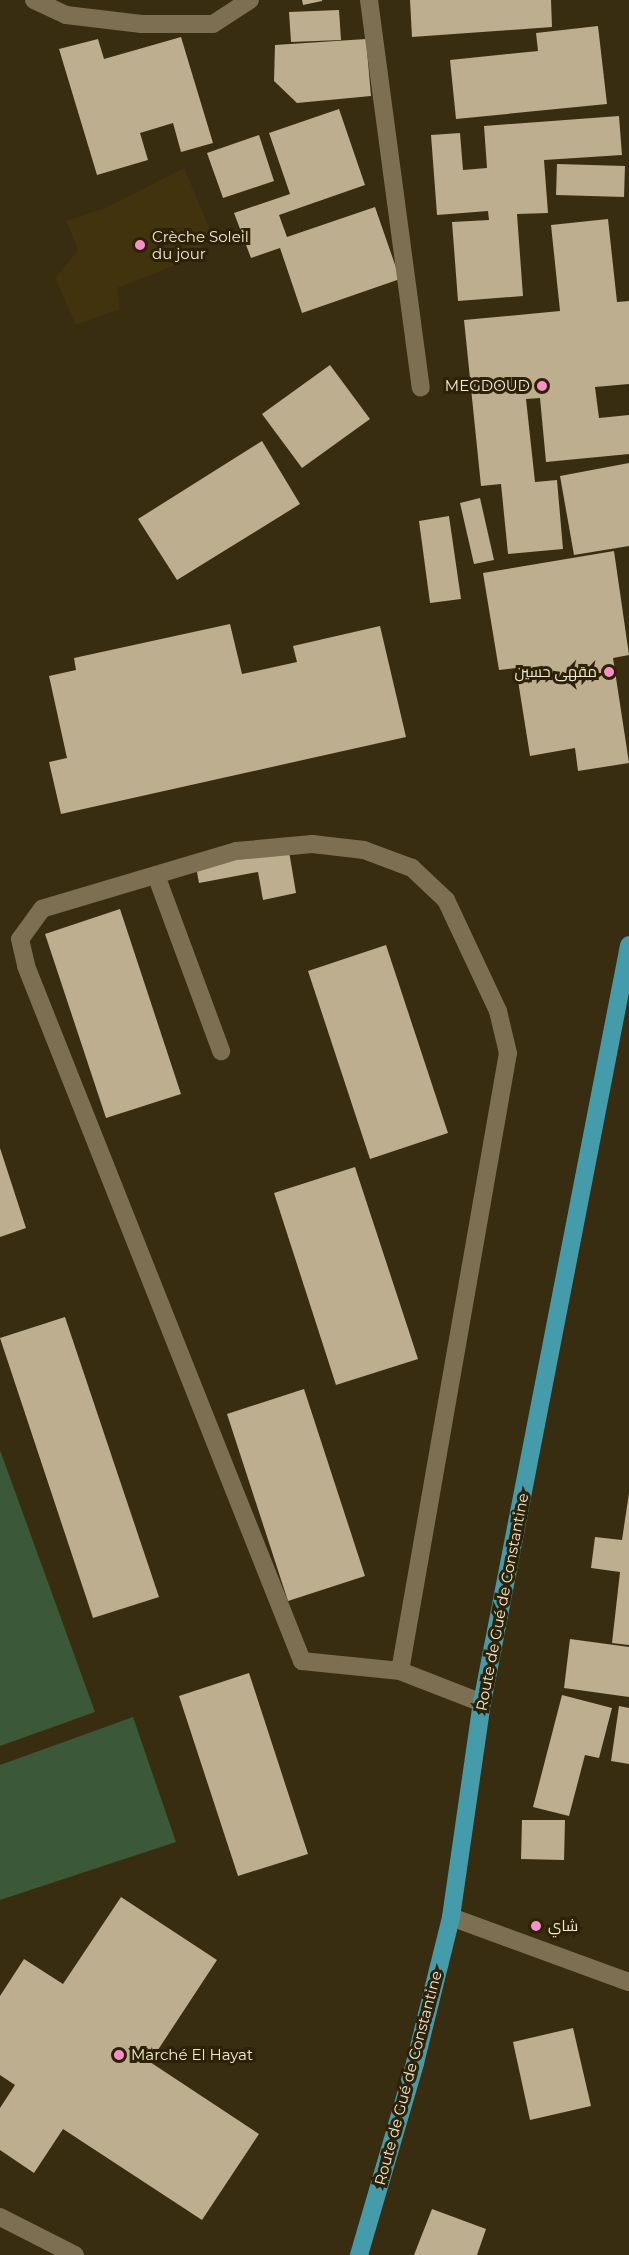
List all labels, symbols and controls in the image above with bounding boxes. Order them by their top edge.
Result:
place label: Crèche Soleil du jour [152,227,249,262]
marker: Crèche Soleil du jour [133,238,147,252]
place label: MEGDOUD [445,377,530,395]
marker: MEGDOUD [535,379,549,393]
place label: مقهى حسين [515,663,597,681]
marker: مقهى حسين [602,665,616,679]
street label: Route de Gué de Constantine [472,1492,532,1712]
place label: شاي [548,1917,578,1935]
marker: شاي [529,1919,543,1933]
street label: Route de Gué de Constantine [371,1969,445,2187]
place label: Marché El Hayat [131,2046,253,2064]
marker: Marché El Hayat [112,2048,126,2062]

